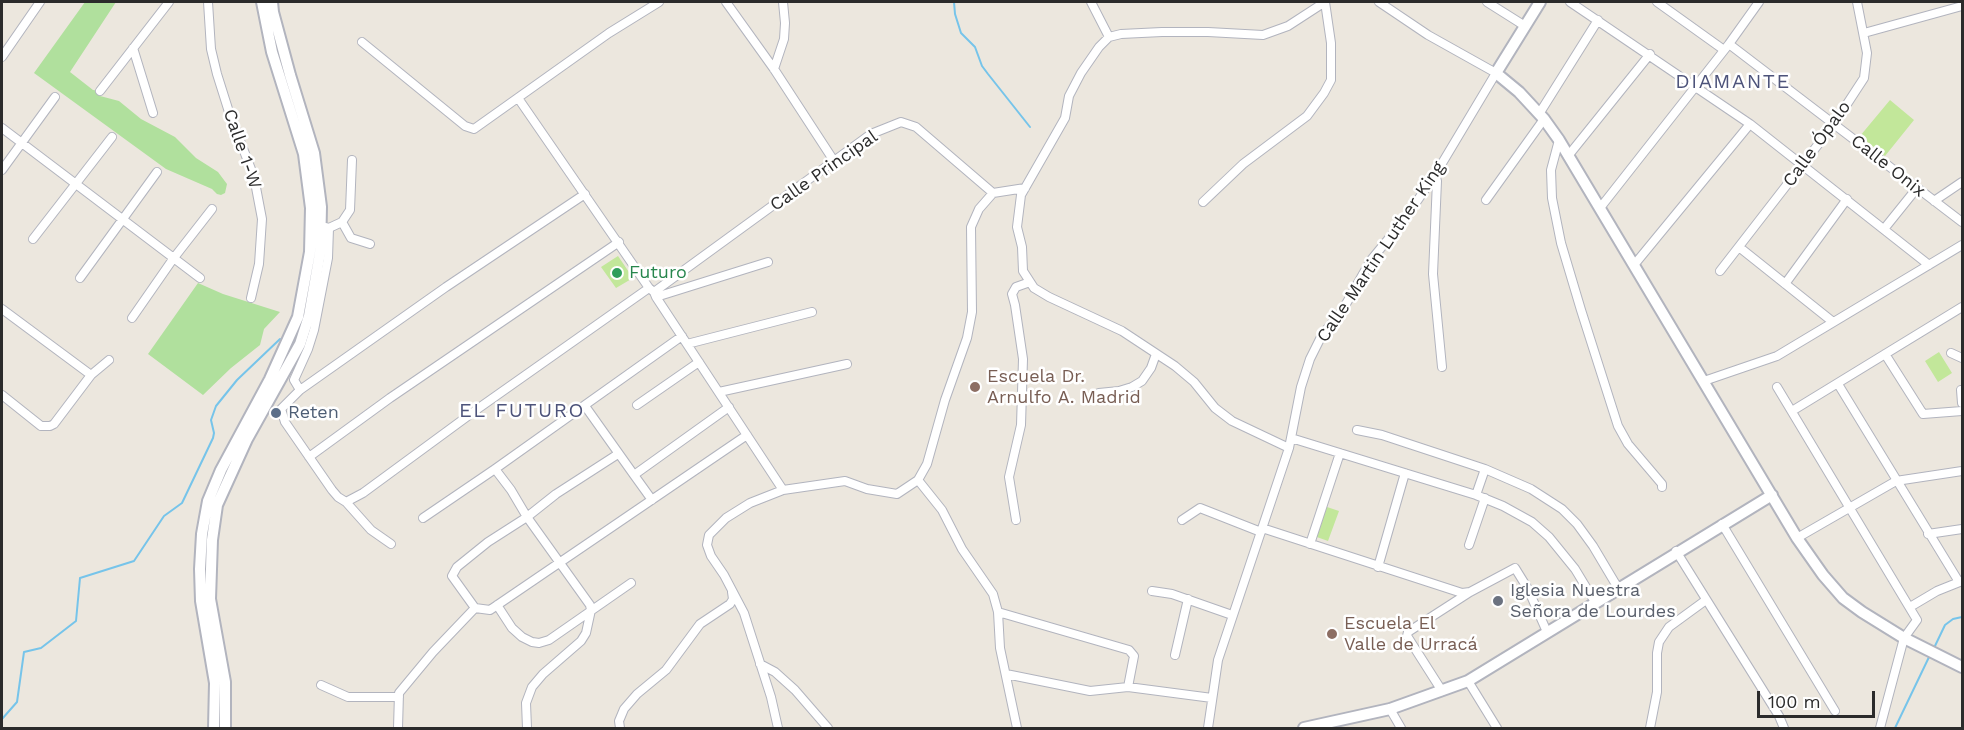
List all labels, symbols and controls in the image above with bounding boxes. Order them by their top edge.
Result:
district label: DIAMANTE [1675,70,1791,94]
street label: Calle Ópalo [1779,97,1855,191]
street label: Calle 1-W [218,106,266,192]
street label: Calle Principal [766,126,882,216]
street label: Calle Onix [1846,130,1930,202]
street label: Calle Martin Luther King [1312,157,1450,347]
place label: Futuro [629,262,687,284]
marker: Futuro [610,266,624,280]
place label: Escuela Dr. Arnulfo A. Madrid [987,366,1141,409]
marker: Escuela Dr. Arnulfo A. Madrid [968,380,982,394]
district label: EL FUTURO [459,399,585,423]
place label: Reten [288,402,339,424]
marker: Reten [269,406,283,420]
place label: Iglesia Nuestra Señora de Lourdes [1510,580,1676,622]
marker: Iglesia Nuestra Señora de Lourdes [1491,594,1505,608]
place label: Escuela El Valle de Urracá [1344,613,1478,656]
marker: Escuela El Valle de Urracá [1325,627,1339,641]
scale bar [1760,679,1878,717]
text: 100 m [1768,691,1821,712]

